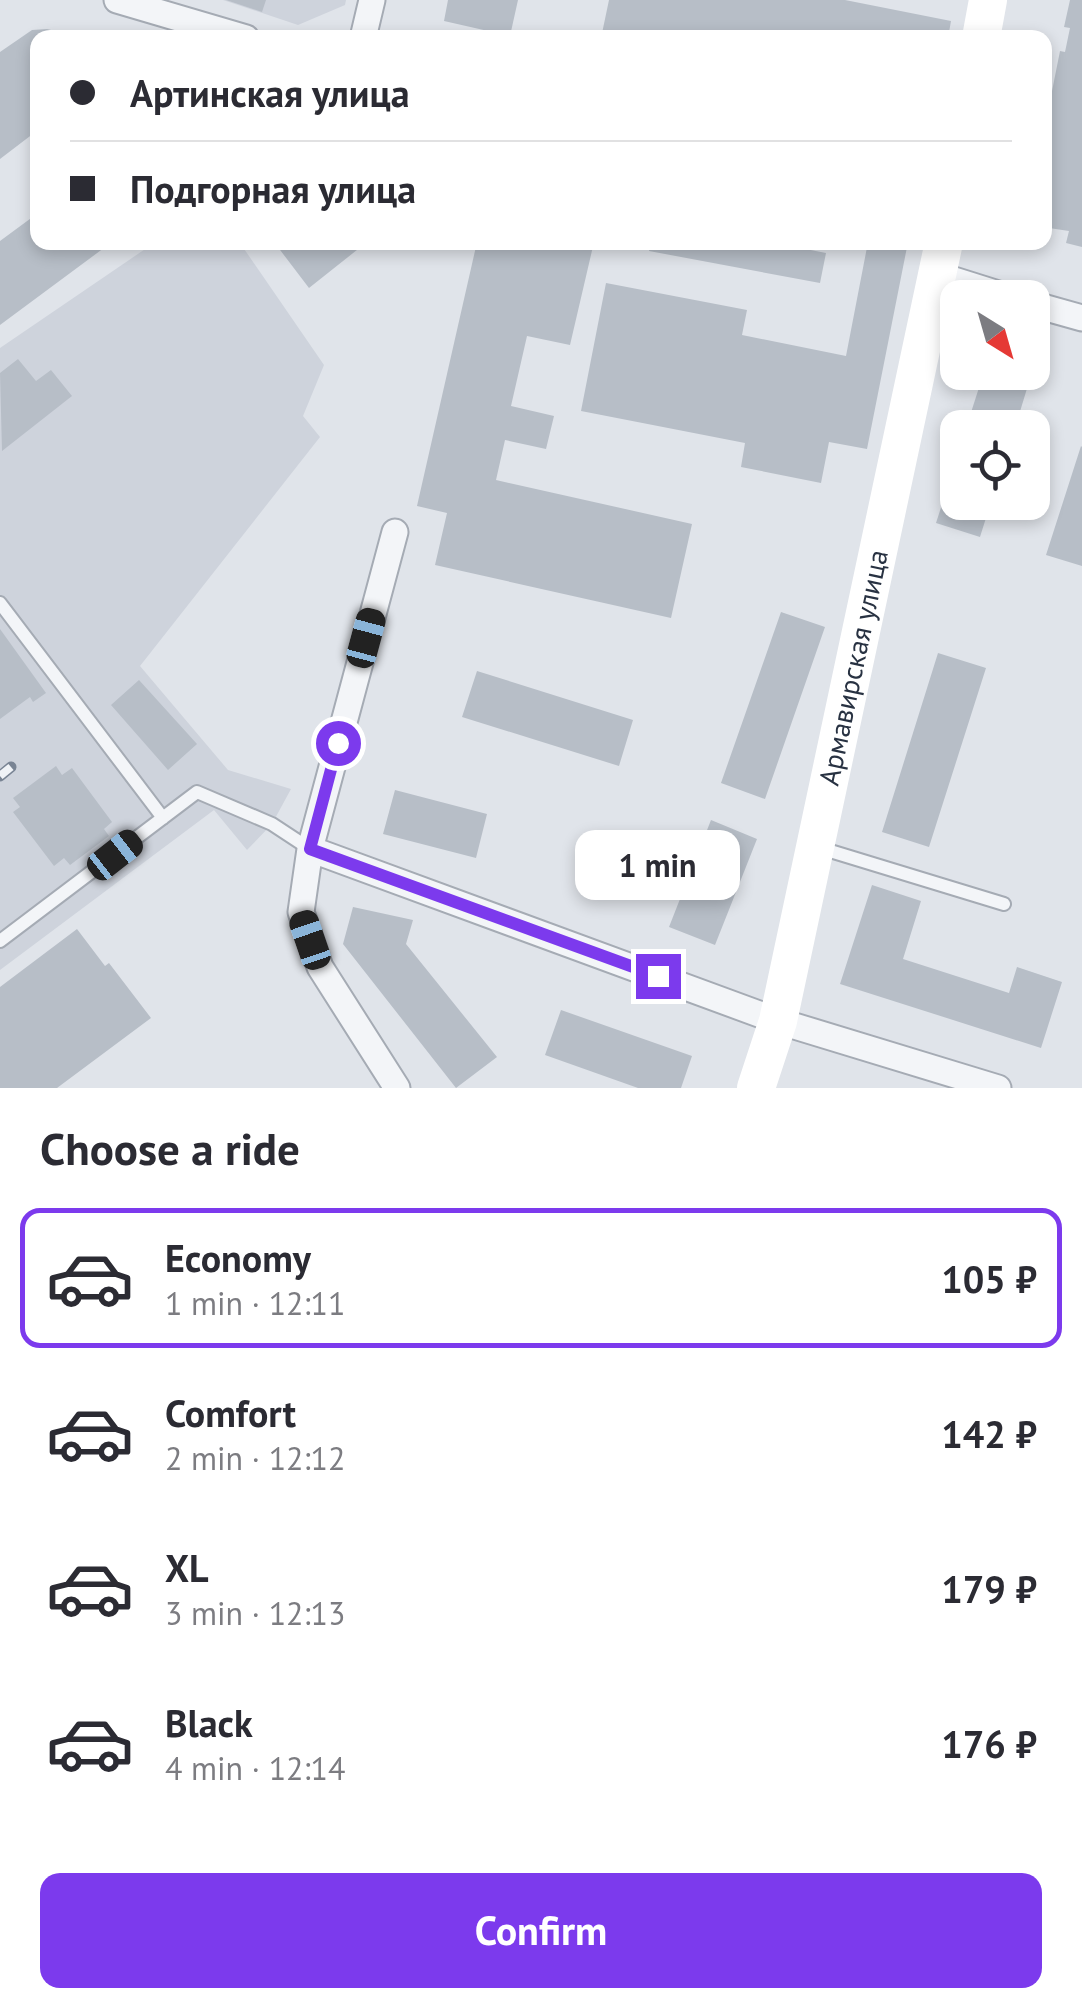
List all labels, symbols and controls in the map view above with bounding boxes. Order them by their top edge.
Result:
text: Артинская улица [130,68,410,117]
text: Подгорная улица [130,164,416,213]
north arrow [940,280,1050,390]
map controls [940,280,1050,520]
button: locate [940,410,1050,520]
street label: Армавирская улица [810,546,896,789]
car [344,605,388,671]
route start [316,721,361,766]
car [82,825,148,885]
callout: 1 min [576,831,740,901]
text: 1 min [618,844,697,886]
car [286,907,334,973]
route end [636,954,681,999]
text: Choose a ride [40,1119,300,1177]
icon: car [45,1233,135,1323]
text: Economy [165,1233,311,1282]
text: 105 ₽ [941,1254,1037,1303]
text: 1 min · 12:11 [165,1282,345,1324]
icon: car [45,1388,135,1478]
text: Comfort [165,1388,296,1437]
text: 142 ₽ [941,1409,1037,1458]
text: 2 min · 12:12 [165,1437,345,1479]
icon: car [45,1543,135,1633]
text: XL [165,1543,209,1592]
text: 179 ₽ [941,1564,1037,1613]
text: 3 min · 12:13 [165,1592,345,1634]
icon: car [45,1698,135,1788]
text: Black [165,1698,253,1747]
text: 176 ₽ [941,1719,1037,1768]
text: 4 min · 12:14 [165,1747,345,1789]
button: Confirm [40,1873,1042,1988]

